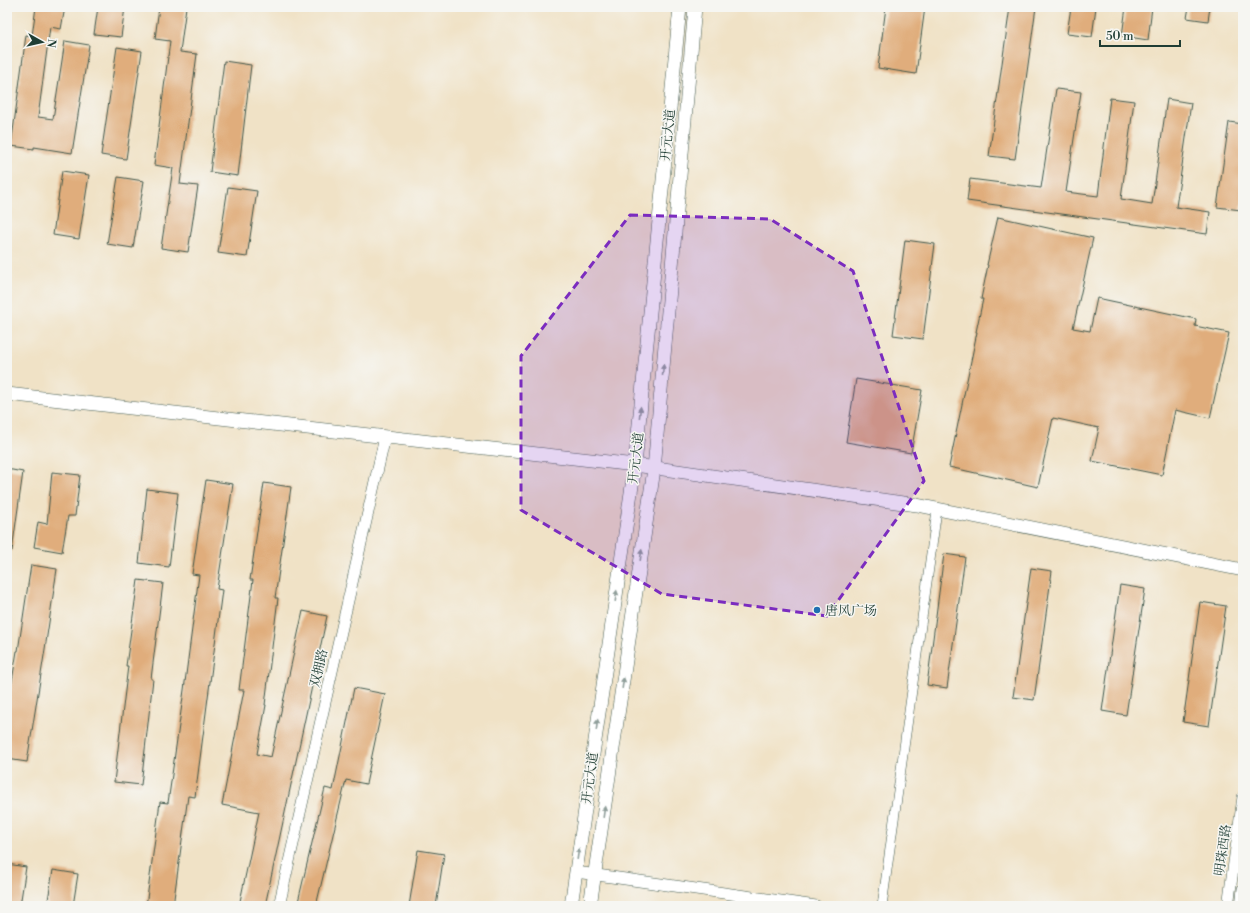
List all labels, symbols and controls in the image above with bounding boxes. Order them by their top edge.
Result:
north arrow [22,22,62,62]
scale bar [1100,22,1180,48]
text: 50 m [1106,29,1134,44]
text: N [43,38,58,49]
street label: 开元大道 [657,108,679,162]
one-way arrow [659,364,666,376]
one-way arrow [637,406,643,418]
street label: 开元大道 [625,431,647,485]
one-way arrow [638,549,644,561]
one-way arrow [613,590,619,602]
place label: 唐风广场 [825,603,877,619]
marker: 唐风广场 [812,605,822,615]
street label: 双拥路 [307,647,331,689]
one-way arrow [620,677,626,689]
one-way arrow [594,719,600,731]
street label: 开元大道 [578,751,602,805]
one-way arrow [601,806,607,818]
street label: 明珠西路 [1211,823,1235,877]
one-way arrow [575,847,581,860]

